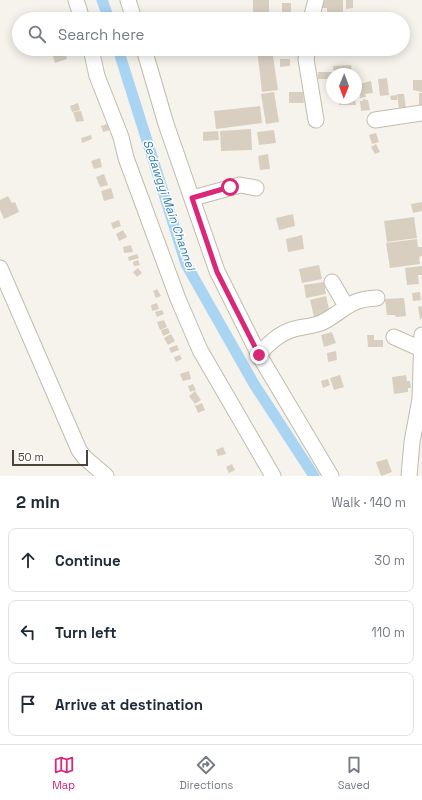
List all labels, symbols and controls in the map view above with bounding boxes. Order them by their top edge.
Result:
search box [12,12,410,56]
icon: search [26,23,48,45]
text: Search here [58,25,144,44]
north arrow [326,68,362,104]
water label: Sedawgyi Main Channel [139,138,200,274]
route start [221,178,239,196]
route end [250,346,268,364]
scale bar [12,448,88,467]
text: 50 m [18,450,44,464]
text: 2 min [16,491,60,513]
text: Walk · 140 m [332,494,406,511]
icon: ahead [17,549,39,571]
text: Continue [55,551,121,570]
text: 30 m [374,552,405,569]
icon: left [17,621,39,643]
text: Turn left [55,623,117,642]
text: 110 m [371,624,405,641]
icon: arrive [17,693,39,715]
text: Arrive at destination [55,695,203,714]
tab: Map [52,754,75,792]
tab: Directions [179,754,233,792]
tab: Saved [338,754,370,792]

